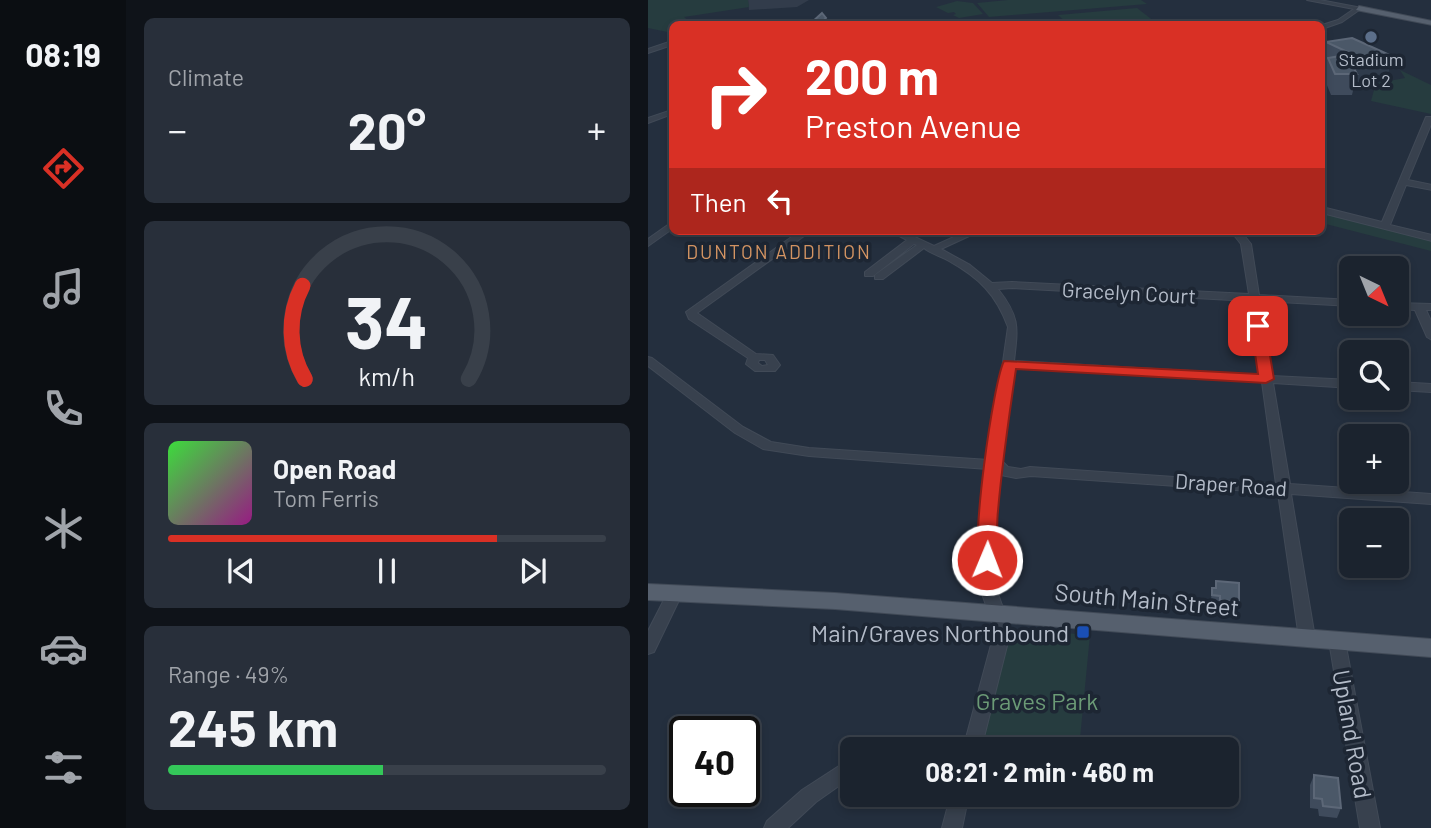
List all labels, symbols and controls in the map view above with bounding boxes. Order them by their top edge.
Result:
marker: Stadium Lot 2 [1363,29,1379,45]
text: 08:19 [25,35,101,73]
text: 200 m [805,46,939,105]
place label: Stadium Lot 2 [1338,48,1404,91]
icon: right [690,49,781,140]
text: Climate [168,63,244,91]
text: 20° [348,98,426,160]
text: − [168,106,187,152]
text: + [587,106,606,152]
text: Preston Avenue [805,106,1022,144]
icon: directions [39,144,88,193]
icon: left [761,182,799,220]
text: Then [690,186,747,217]
district label: DUNTON ADDITION [686,240,872,263]
north arrow [1339,256,1409,326]
map controls [1339,256,1409,578]
icon: music [39,264,88,313]
text: 34 [345,276,429,364]
street label: Gracelyn Court [1061,276,1197,308]
pin [1228,296,1288,356]
icon: arrive [1239,307,1277,345]
button: search [1339,340,1409,410]
text: km/h [359,361,415,391]
icon: phone [39,384,88,433]
button: + [1339,424,1409,494]
text: Open Road [273,453,396,484]
street label: Draper Road [1174,468,1288,500]
text: Tom Ferris [273,484,379,512]
icon: climate [39,504,88,553]
button: − [1339,508,1409,578]
position arrow [950,523,1024,597]
icon: previous [222,552,260,590]
icon: pause [368,552,406,590]
icon: next [514,552,552,590]
street label: South Main Street [1053,576,1241,622]
place label: Main/Graves Northbound [811,618,1069,647]
icon: car [39,624,88,673]
marker: Main/Graves Northbound [1075,624,1091,640]
text: Range · 49% [168,660,289,688]
street label: Upland Road [1327,667,1379,801]
park label: Graves Park [976,686,1098,715]
text: 245 km [168,695,338,757]
speed limit sign: 40 [669,716,760,807]
icon: filters [39,743,88,792]
text: 08:21 · 2 min · 460 m [925,756,1154,787]

